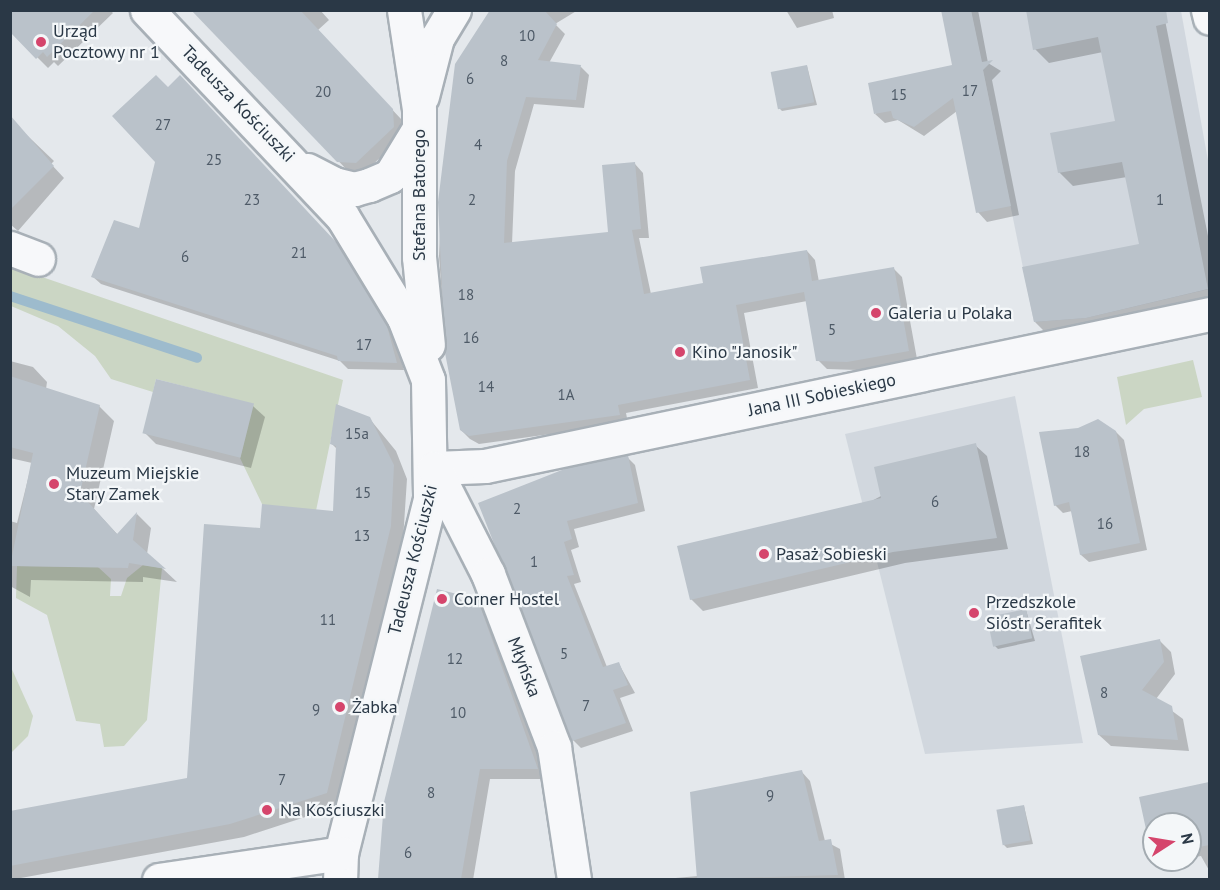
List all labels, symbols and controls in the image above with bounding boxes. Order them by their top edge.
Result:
place label: Urząd Pocztowy nr 1 [53,21,160,63]
house number: 10 [519,27,535,45]
marker: Urząd Pocztowy nr 1 [34,35,48,49]
street label: Tadeusza Kościuszki [177,41,299,167]
house number: 8 [500,52,508,70]
house number: 6 [466,70,474,88]
house number: 17 [962,82,978,100]
house number: 20 [315,83,331,101]
house number: 15 [891,86,907,104]
house number: 27 [155,116,171,134]
street label: Stefana Batorego [408,129,430,261]
house number: 4 [474,136,482,154]
house number: 25 [206,151,222,169]
house number: 23 [244,191,260,209]
house number: 2 [468,191,476,209]
house number: 1 [1156,191,1164,209]
house number: 21 [291,244,307,262]
house number: 6 [181,248,189,266]
house number: 18 [458,286,474,304]
place label: Galeria u Polaka [888,302,1012,324]
marker: Galeria u Polaka [869,306,883,320]
house number: 5 [828,321,836,339]
house number: 16 [463,329,479,347]
house number: 17 [356,336,372,354]
place label: Kino "Janosik" [692,341,799,363]
marker: Kino "Janosik" [673,345,687,359]
street label: Jana III Sobieskiego [746,369,898,421]
house number: 14 [478,378,494,396]
house number: 1A [558,386,574,404]
house number: 15a [345,425,369,443]
house number: 18 [1074,443,1090,461]
place label: Muzeum Miejskie Stary Zamek [66,463,199,506]
marker: Muzeum Miejskie Stary Zamek [47,477,61,491]
street label: Tadeusza Kościuszki [384,483,442,637]
house number: 15 [355,484,371,502]
house number: 6 [931,493,939,511]
house number: 2 [513,500,521,518]
house number: 16 [1097,515,1113,533]
house number: 13 [354,527,370,545]
place label: Pasaż Sobieski [776,543,888,565]
marker: Pasaż Sobieski [757,547,771,561]
house number: 1 [530,553,538,571]
place label: Corner Hostel [454,588,559,610]
marker: Corner Hostel [435,592,449,606]
place label: Przedszkole Sióstr Serafitek [986,592,1102,634]
marker: Przedszkole Sióstr Serafitek [967,606,981,620]
house number: 11 [320,611,336,629]
street label: Młyńska [503,634,545,700]
house number: 5 [560,645,568,663]
house number: 12 [447,650,463,668]
house number: 8 [1100,684,1108,702]
place label: Żabka [352,696,398,718]
house number: 7 [582,697,590,715]
marker: Żabka [333,700,347,714]
house number: 9 [312,701,320,719]
house number: 10 [450,704,466,722]
house number: 7 [278,771,286,789]
house number: 8 [427,784,435,802]
house number: 9 [766,787,774,805]
place label: Na Kościuszki [280,799,385,821]
marker: Na Kościuszki [258,801,276,819]
north arrow [1142,812,1202,872]
text: N [1177,831,1199,846]
house number: 6 [404,844,412,862]

